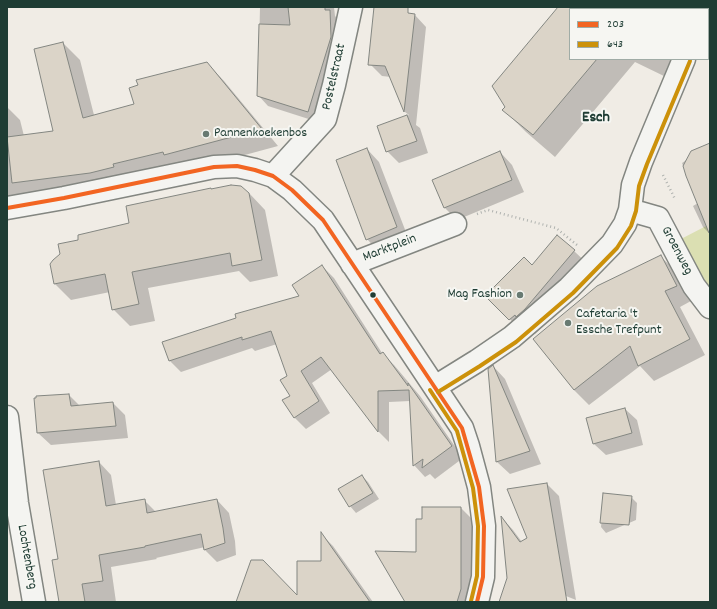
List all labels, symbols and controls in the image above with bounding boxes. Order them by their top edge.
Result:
legend [569,8,709,60]
text: 203 [607,16,624,33]
text: 643 [607,36,623,53]
street label: Postelstraat [319,42,351,112]
district label: Esch [582,109,610,129]
place label: Pannenkoekenbos [214,126,307,142]
marker: Pannenkoekenbos [201,129,211,139]
street label: Groenweg [656,224,696,278]
street label: Marktplein [361,231,419,267]
place label: Mag Fashion [448,287,512,303]
unlabelled marker [368,290,378,300]
marker: Mag Fashion [515,290,525,300]
place label: Cafetaria 't Essche Trefpunt [576,307,662,340]
marker: Cafetaria 't Essche Trefpunt [563,318,573,328]
street label: Lochtenberg [12,523,40,591]

